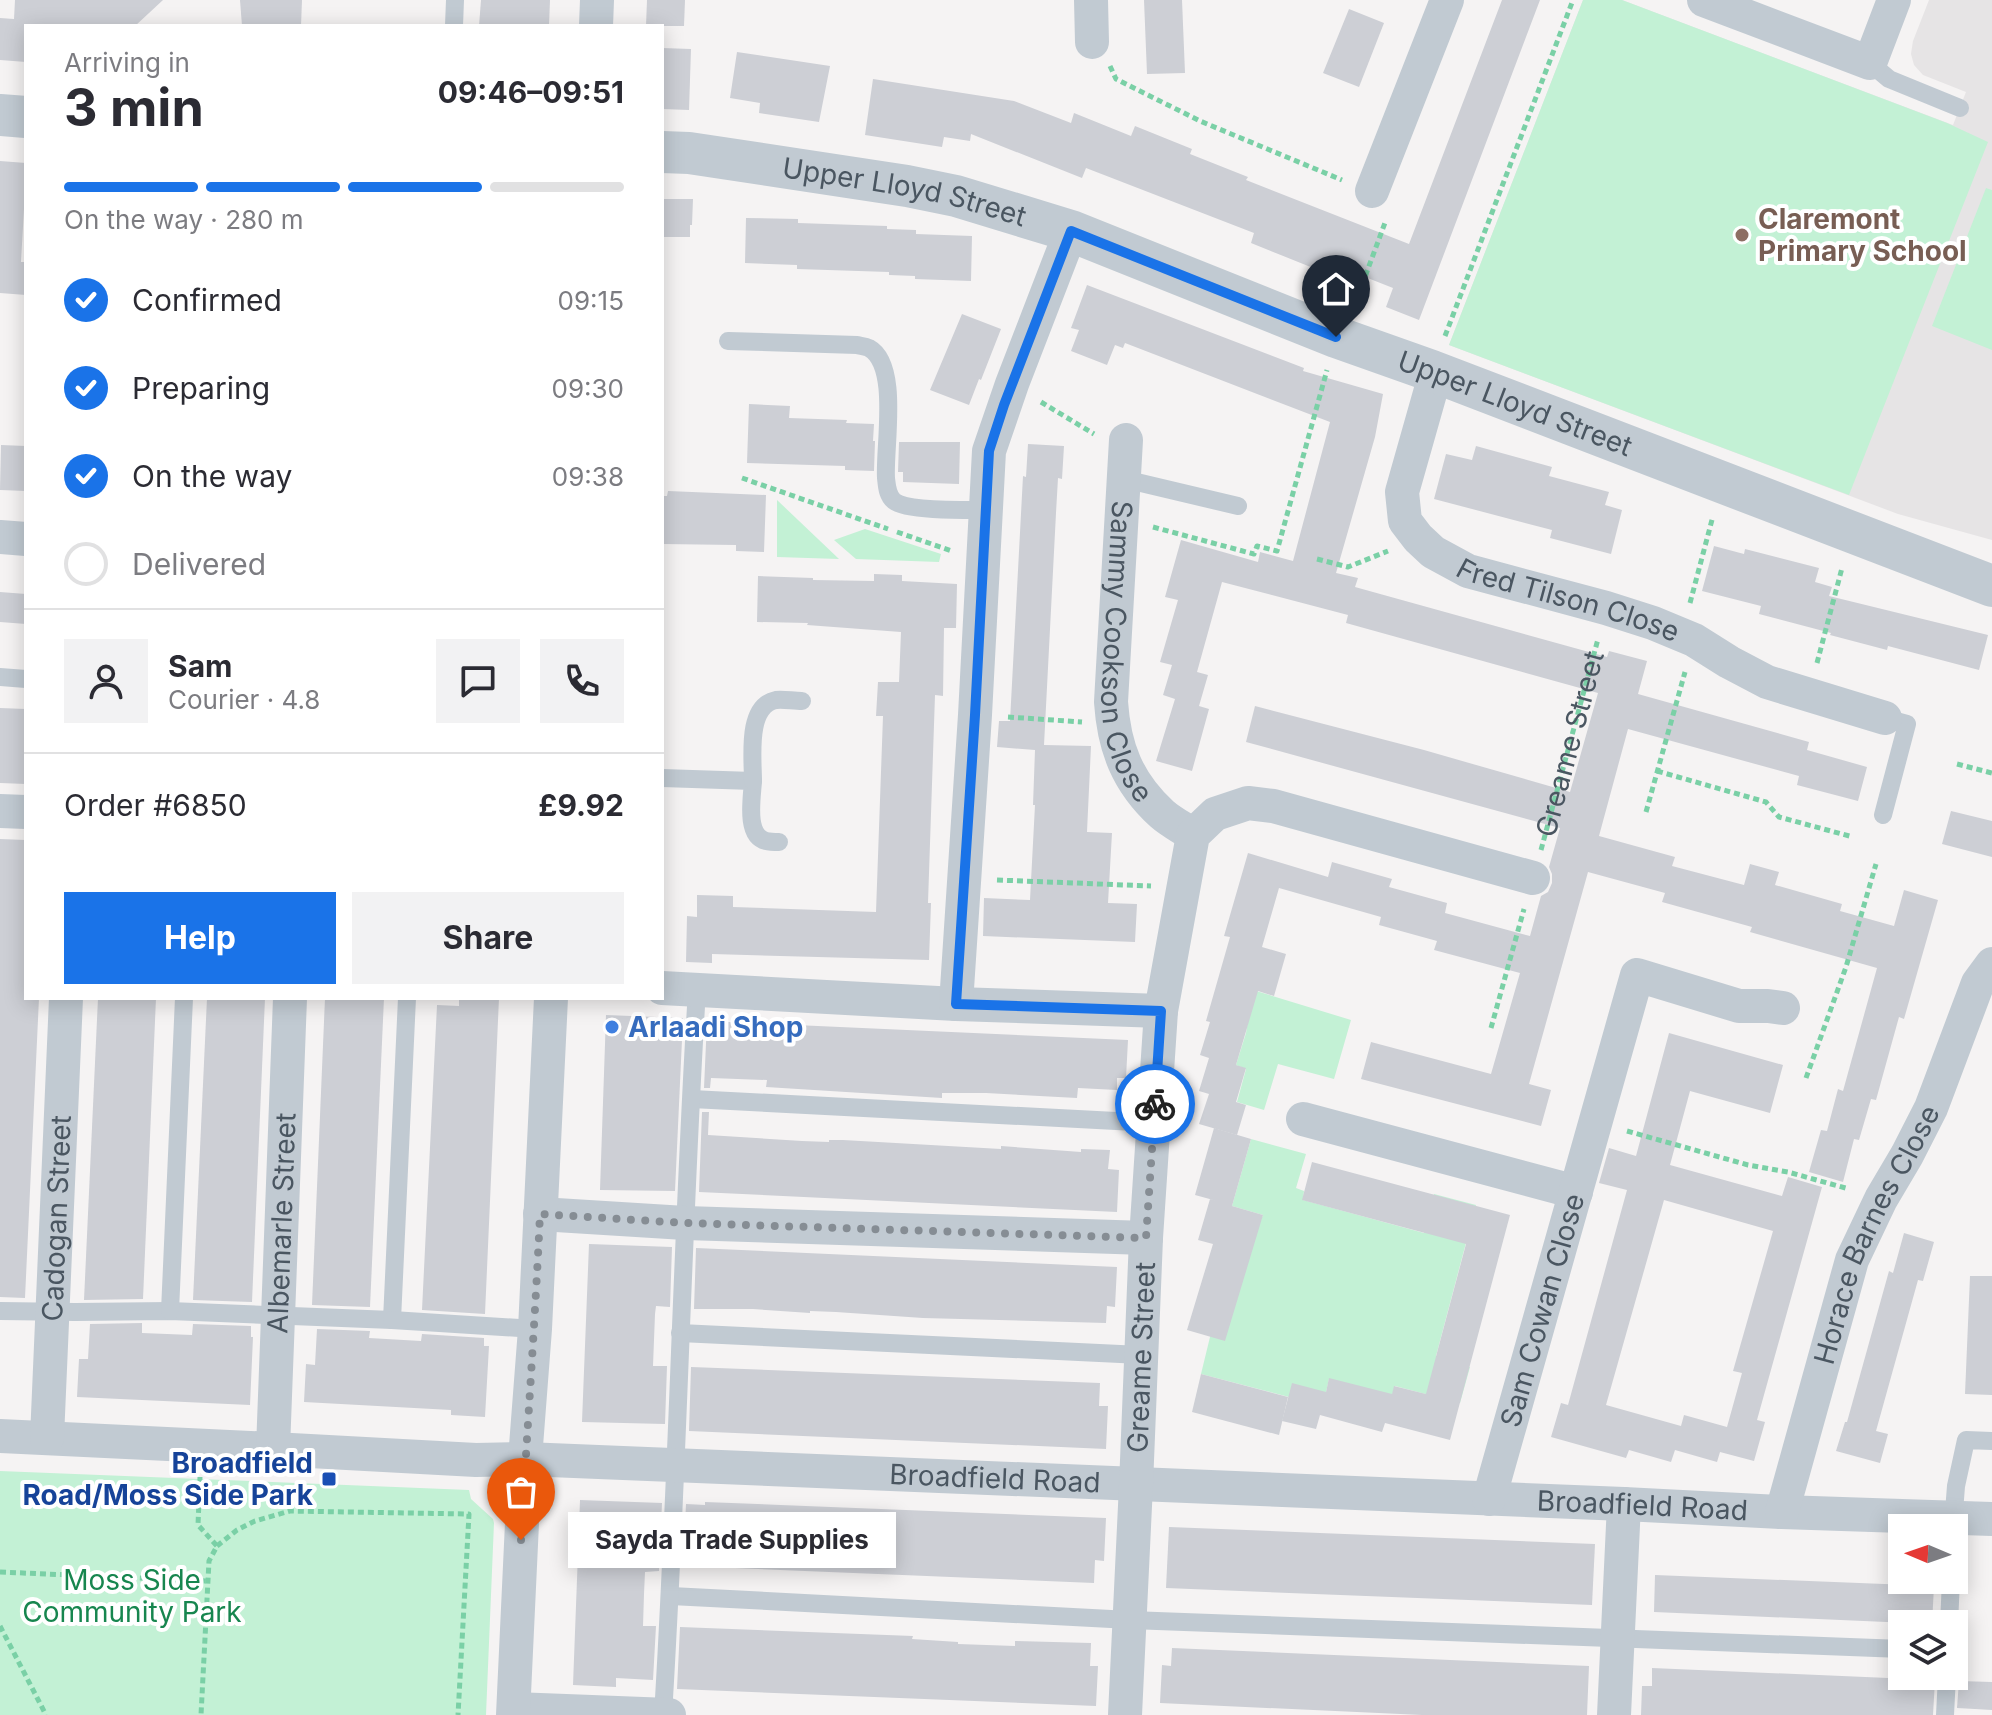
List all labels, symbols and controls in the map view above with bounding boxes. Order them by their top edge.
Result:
text: Arriving in [64,47,190,78]
text: 09:46–09:51 [438,74,624,110]
text: 3 min [64,76,204,139]
street label: Upper Lloyd Street [780,150,1030,233]
place label: Claremont Primary School [1758,202,1967,268]
text: On the way · 280 m [64,204,304,235]
marker: Claremont Primary School [1733,226,1751,244]
pin [1302,255,1370,337]
icon: home [1314,267,1358,311]
icon: check [64,278,108,322]
text: Confirmed [132,282,282,318]
text: 09:15 [558,285,624,316]
street label: Upper Lloyd Street [1393,343,1637,463]
icon: check [64,366,108,410]
text: Preparing [132,370,270,406]
text: 09:30 [552,373,624,404]
icon: check [64,454,108,498]
text: On the way [132,458,292,494]
text: 09:38 [552,461,624,492]
street label: Sammy Cookson Close [1094,500,1160,809]
text: Delivered [132,546,266,582]
street label: Fred Tilson Close [1451,551,1685,649]
button: person [64,639,148,723]
button: chat [436,639,520,723]
button: phone [540,639,624,723]
street label: Greame Street [1528,647,1611,840]
text: Sam [168,648,232,684]
text: Courier · 4.8 [168,684,320,715]
text: Order #6850 [64,787,247,823]
text: £9.92 [538,787,624,823]
button: Help [64,892,336,984]
button: Share [352,892,624,984]
place label: Arlaadi Shop [628,1010,803,1044]
marker: Arlaadi Shop [603,1018,621,1036]
courier [1115,1064,1195,1144]
icon: bike [1133,1082,1177,1126]
street label: Horace Barnes Close [1807,1099,1947,1368]
street label: Albemarle Street [260,1112,303,1334]
street label: Cadogan Street [35,1114,78,1322]
street label: Sam Cowan Close [1493,1190,1591,1431]
street label: Greame Street [1120,1261,1162,1454]
place label: Broadfield Road/Moss Side Park [22,1446,314,1512]
street label: Broadfield Road [889,1457,1101,1500]
pin [487,1458,555,1540]
marker: Broadfield Road/Moss Side Park [320,1470,338,1488]
icon: bag [499,1470,543,1514]
street label: Broadfield Road [1536,1483,1749,1527]
callout: Sayda Trade Supplies [569,1512,897,1568]
north arrow [1888,1514,1968,1594]
map controls [1888,1514,1968,1690]
text: Sayda Trade Supplies [595,1524,869,1555]
park label: Moss Side Community Park [22,1563,242,1629]
button: layers [1888,1610,1968,1690]

